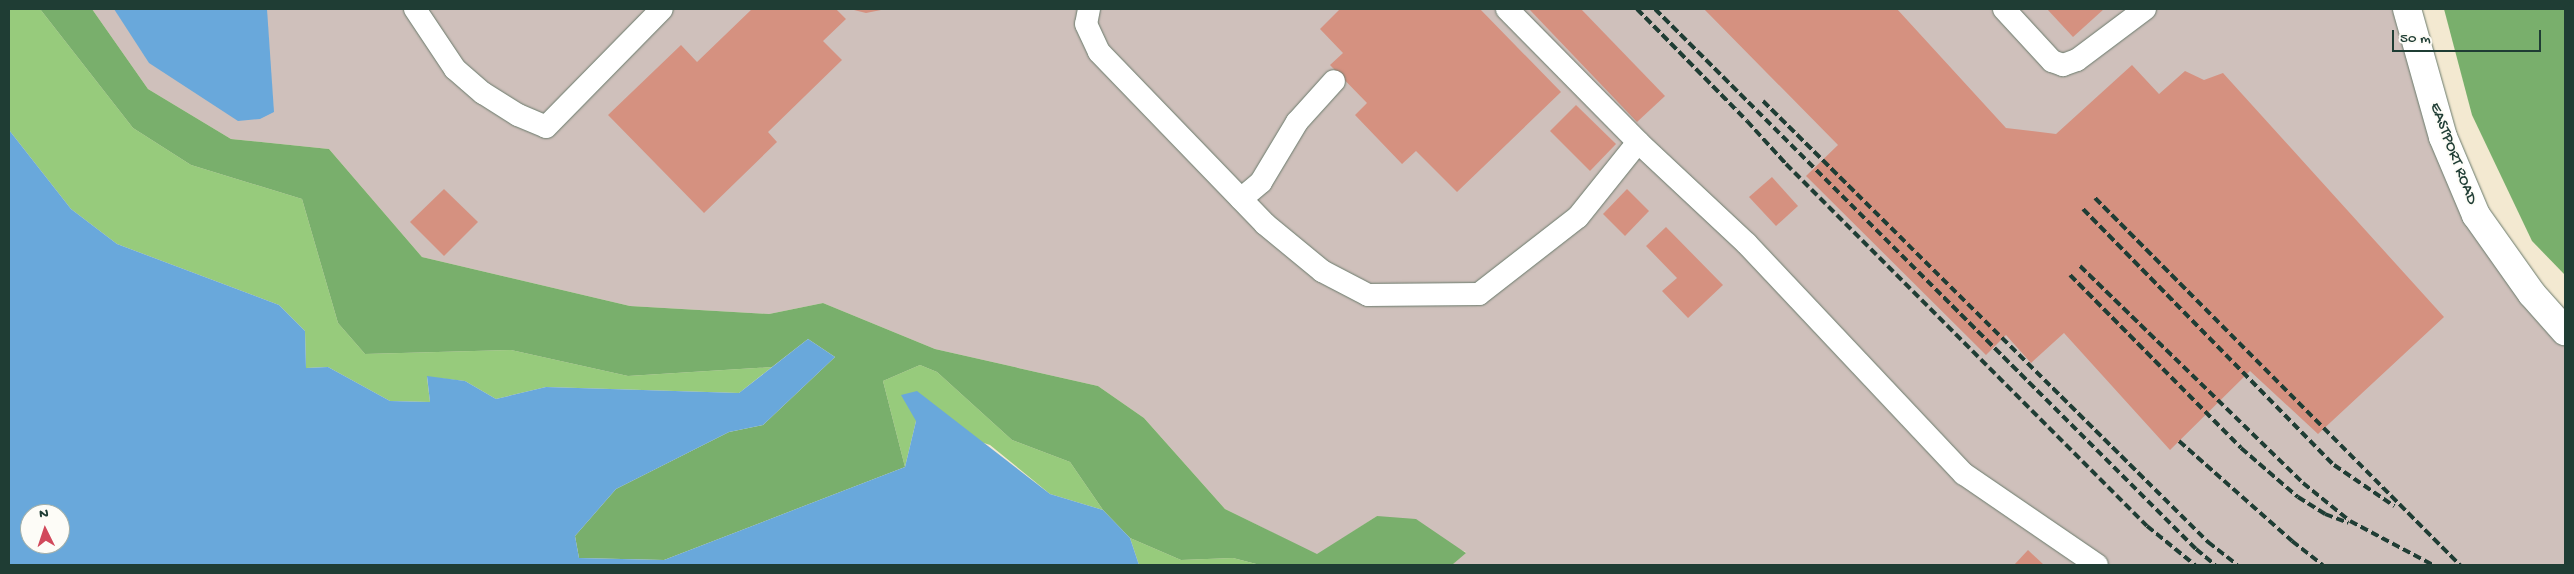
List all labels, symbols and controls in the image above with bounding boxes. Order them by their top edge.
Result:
scale bar [2394,20,2543,52]
text: 50 m [2400,30,2431,48]
street label: EASTPORT ROAD [2424,100,2480,208]
north arrow [20,504,70,554]
text: N [39,506,49,523]

